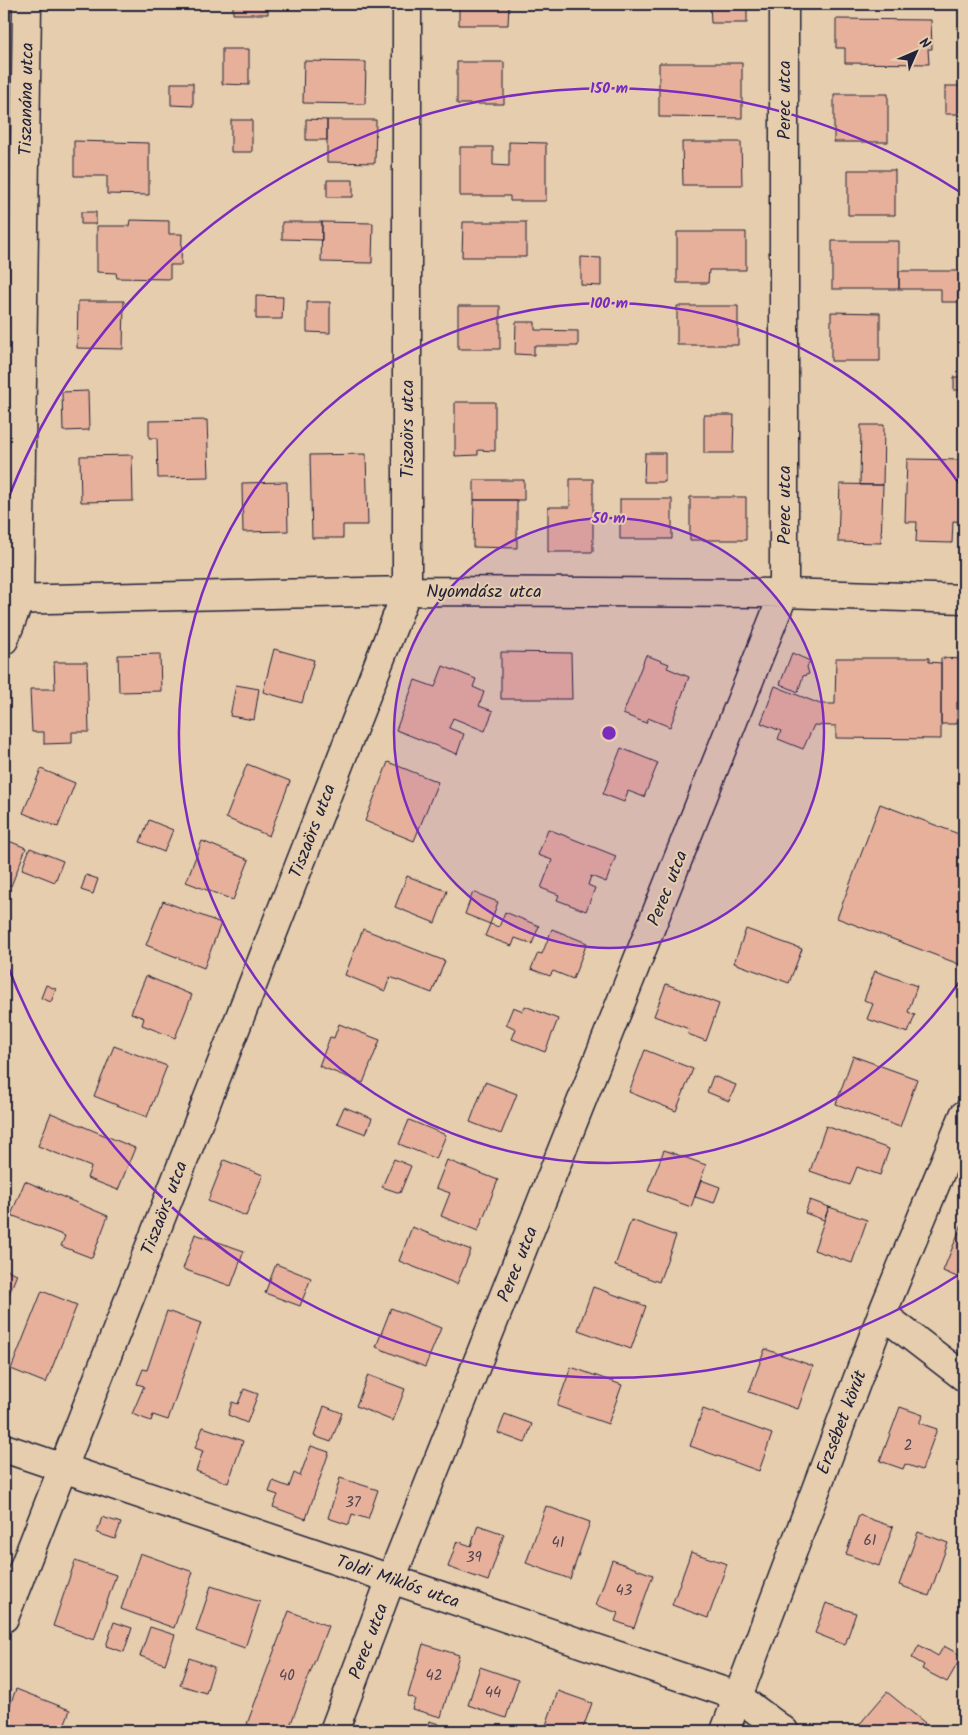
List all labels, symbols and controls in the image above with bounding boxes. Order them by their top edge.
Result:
north arrow [890,28,940,78]
text: N [914,33,936,55]
street label: Tiszanána utca [12,42,43,156]
street label: Perec utca [771,60,800,140]
text: 150 m [590,77,628,101]
text: 100 m [590,292,628,316]
street label: Tiszaörs utca [394,380,423,479]
street label: Perec utca [771,465,800,545]
text: 50 m [591,507,626,531]
street label: Nyomdász utca [426,578,542,607]
centre of rings [600,724,618,742]
street label: Tiszaörs utca [282,780,345,883]
street label: Perec utca [640,846,697,931]
street label: Tiszaörs utca [134,1157,197,1260]
street label: Perec utca [490,1222,547,1307]
street label: Erzsébet körút [809,1365,876,1479]
house number: 2 [904,1434,912,1458]
house number: 37 [345,1491,362,1515]
house number: 61 [863,1529,877,1553]
house number: 41 [552,1531,565,1555]
house number: 39 [466,1546,483,1570]
street label: Toldi Miklós utca [332,1548,463,1617]
house number: 43 [616,1579,633,1603]
street label: Perec utca [342,1599,397,1684]
house number: 40 [279,1664,295,1688]
house number: 42 [426,1664,442,1688]
house number: 44 [485,1681,501,1705]

